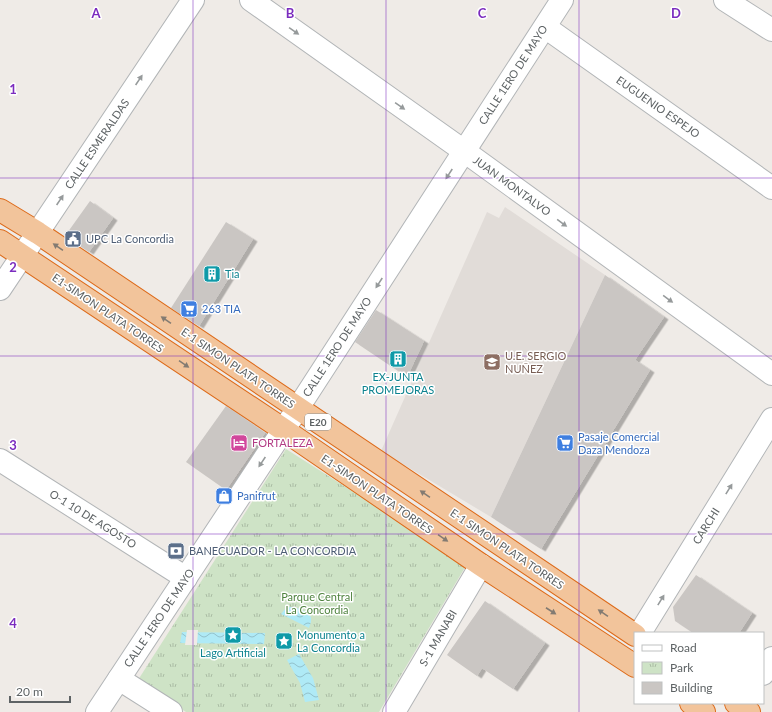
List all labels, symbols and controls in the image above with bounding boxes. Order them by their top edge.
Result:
text: A [90,5,101,21]
text: B [286,5,295,21]
text: C [478,5,487,21]
text: D [671,5,681,21]
street label: CALLE 1ERO DE MAYO [476,22,550,127]
one-way arrow [289,27,299,35]
street label: EUGUENIO ESPEJO [614,73,703,140]
one-way arrow [135,75,143,86]
text: 1 [9,81,17,97]
street label: CALLE ESMERALDAS [62,96,132,191]
one-way arrow [395,102,405,110]
street label: JUAN MONTALVO [471,153,554,218]
one-way arrow [445,169,453,179]
one-way arrow [56,195,63,206]
one-way arrow [557,219,568,227]
public building icon: UPC La Concordia [63,229,83,249]
place label: UPC La Concordia [86,232,174,245]
one-way arrow [53,243,63,251]
text: 2 [9,259,17,275]
building icon: Tia [202,264,222,284]
place label: Tia [225,267,240,280]
street label: E1-SIMON PLATA TORRES [50,270,166,355]
one-way arrow [375,278,383,288]
street label: CALLE 1ERO DE MAYO [300,294,374,399]
one-way arrow [663,295,673,303]
supermarket icon: 263 TIA [179,299,199,319]
place label: 263 TIA [202,302,241,315]
one-way arrow [161,316,171,324]
street label: E-1 SIMON PLATA TORRES [179,325,298,411]
building icon: EX-JUNTA PROMEJORAS [388,349,408,369]
place label: U.E. SERGIO NUÑEZ [505,349,566,375]
school or university icon: U.E. SERGIO NUÑEZ [482,352,502,372]
one-way arrow [179,360,189,368]
place label: EX-JUNTA PROMEJORAS [362,370,434,396]
road number: E20 [305,414,331,430]
place label: Pasaje Comercial Daza Mendoza [578,430,659,456]
hotel icon: FORTALEZA [229,433,249,453]
supermarket icon: Pasaje Comercial Daza Mendoza [555,433,575,453]
place label: FORTALEZA [252,436,313,449]
text: 3 [9,437,17,453]
street label: E1-SIMON PLATA TORRES [319,451,435,536]
one-way arrow [258,457,266,468]
one-way arrow [725,484,733,494]
shop icon: Panifrut [214,486,234,506]
street label: O-1 10 DE AGOSTO [47,487,139,551]
place label: Panifrut [237,489,276,502]
one-way arrow [420,490,430,498]
street label: CARCHI [689,505,722,546]
street label: E-1 SIMON PLATA TORRES [448,506,567,592]
one-way arrow [437,535,448,542]
bank icon: BANECUADOR - LA CONCORDIA [166,541,186,561]
place label: BANECUADOR - LA CONCORDIA [189,544,357,557]
street label: CALLE 1ERO DE MAYO [121,566,197,669]
park label: Parque Central La Concordia [281,590,353,616]
one-way arrow [657,594,664,606]
street label: S-1 MANABI [416,607,459,668]
one-way arrow [545,607,556,615]
one-way arrow [597,610,608,617]
text: 4 [9,615,17,631]
place icon: Lago Artificial [223,625,243,645]
place label: Monumento a La Concordia [297,628,365,654]
place icon: Monumento a La Concordia [274,631,294,651]
legend [634,632,764,704]
text: Road [670,640,697,655]
place label: Lago Artificial [200,646,266,659]
text: Park [670,660,694,675]
scale bar [10,678,70,704]
text: Building [670,680,713,695]
text: 20 m [16,684,43,699]

